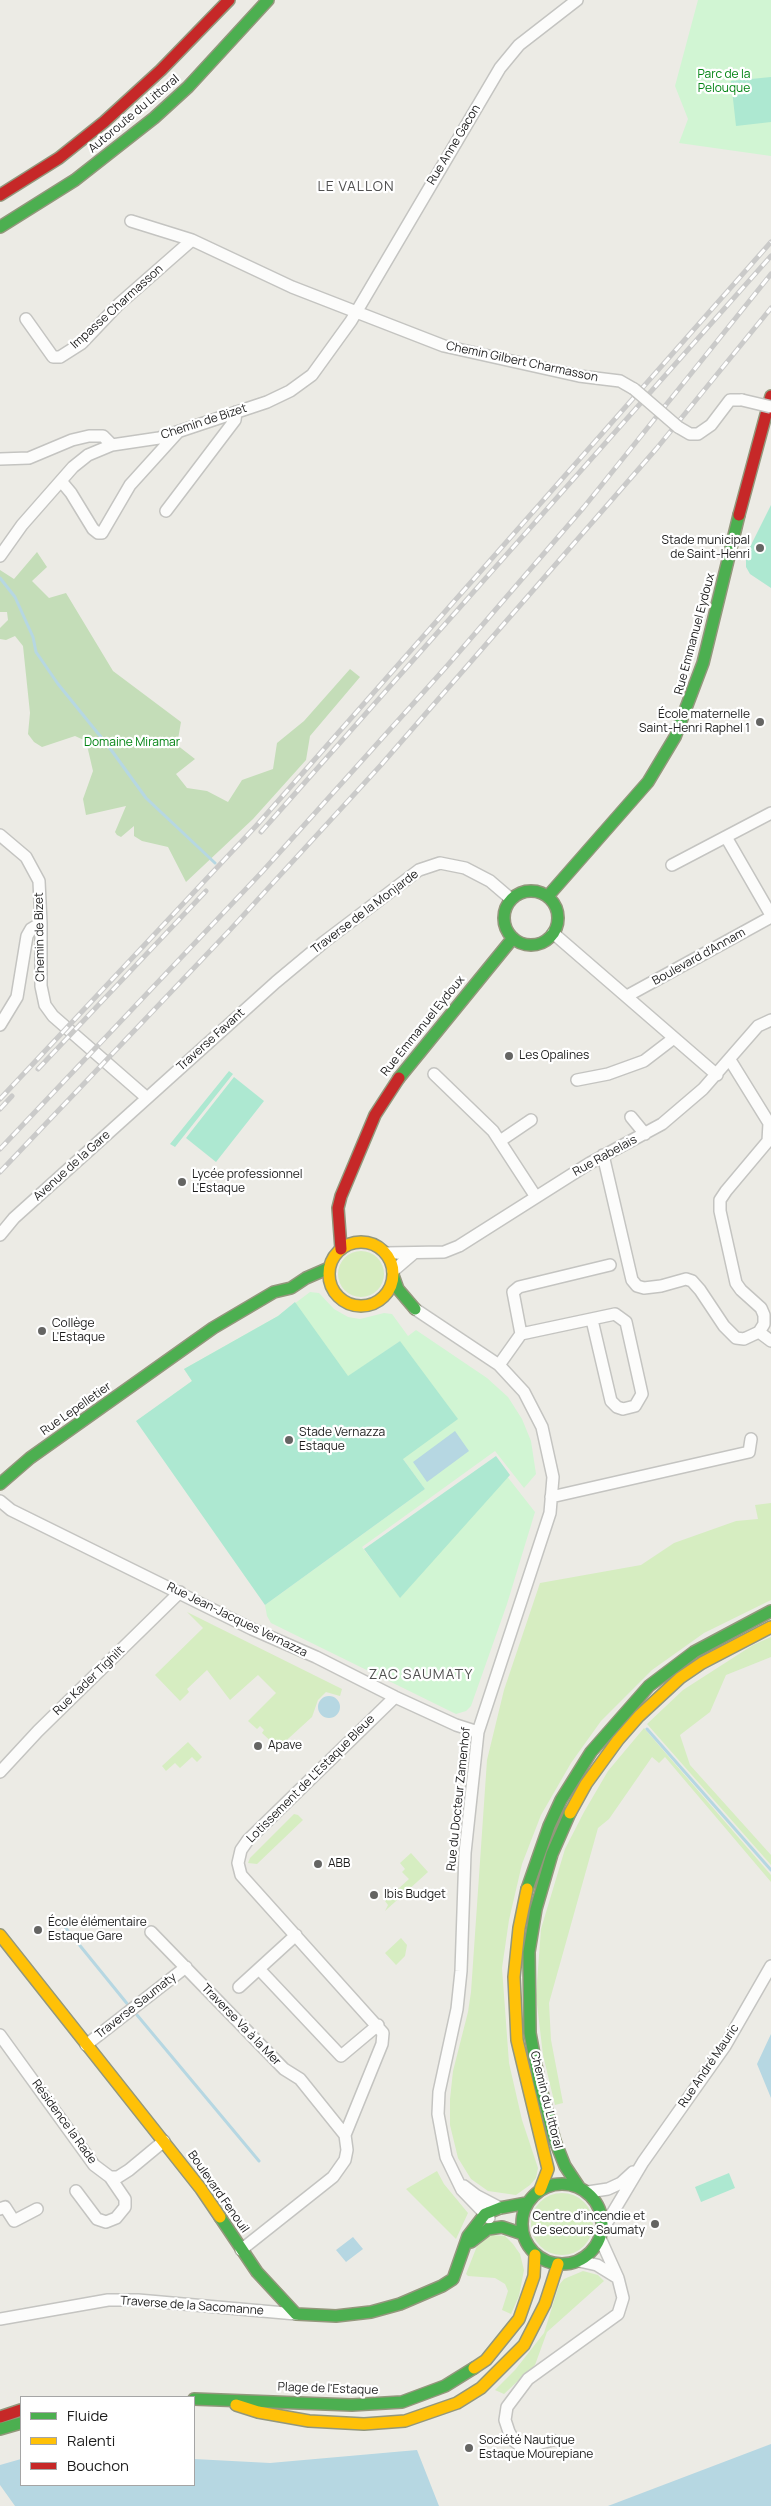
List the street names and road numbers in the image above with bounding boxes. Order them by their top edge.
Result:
street label: Autoroute du Littoral [86,72,182,156]
street label: Rue Anne Gacon [424,102,484,188]
street label: Impasse Charmasson [68,262,166,352]
street label: Chemin Gilbert Charmasson [445,339,599,385]
street label: Chemin de Bizet [159,401,249,443]
street label: Rue Emmanuel Eydoux [672,572,718,696]
street label: Traverse de la Monjarde [309,867,421,957]
street label: Chemin de Bizet [32,892,48,982]
street label: Boulevard d'Annam [650,925,748,989]
street label: Rue Emmanuel Eydoux [378,973,468,1079]
street label: Traverse Favant [174,1006,248,1074]
street label: Avenue de la Gare [31,1128,113,1204]
street label: Rue Rabelais [570,1132,640,1180]
street label: Rue Lepelletier [38,1379,114,1439]
street label: Rue Jean-Jacques Vernazza [164,1580,310,1660]
street label: Rue Kader Tighilt [50,1643,128,1719]
street label: Lotissement de L'Estaque Bleue [244,1712,378,1846]
street label: Rue du Docteur Zamenhof [444,1726,474,1872]
street label: Traverse Saumaty [93,1970,179,2042]
street label: Traverse Va à la Mer [198,1981,284,2069]
street label: Rue André Mauric [676,2022,742,2110]
street label: Chemin du Littoral [527,2050,565,2150]
street label: Résidence la Rade [29,2077,99,2167]
street label: Boulevard Fenouil [184,2148,252,2236]
street label: Traverse de la Sacomanne [120,2294,264,2318]
street label: Plage de l'Estaque [277,2380,379,2398]

